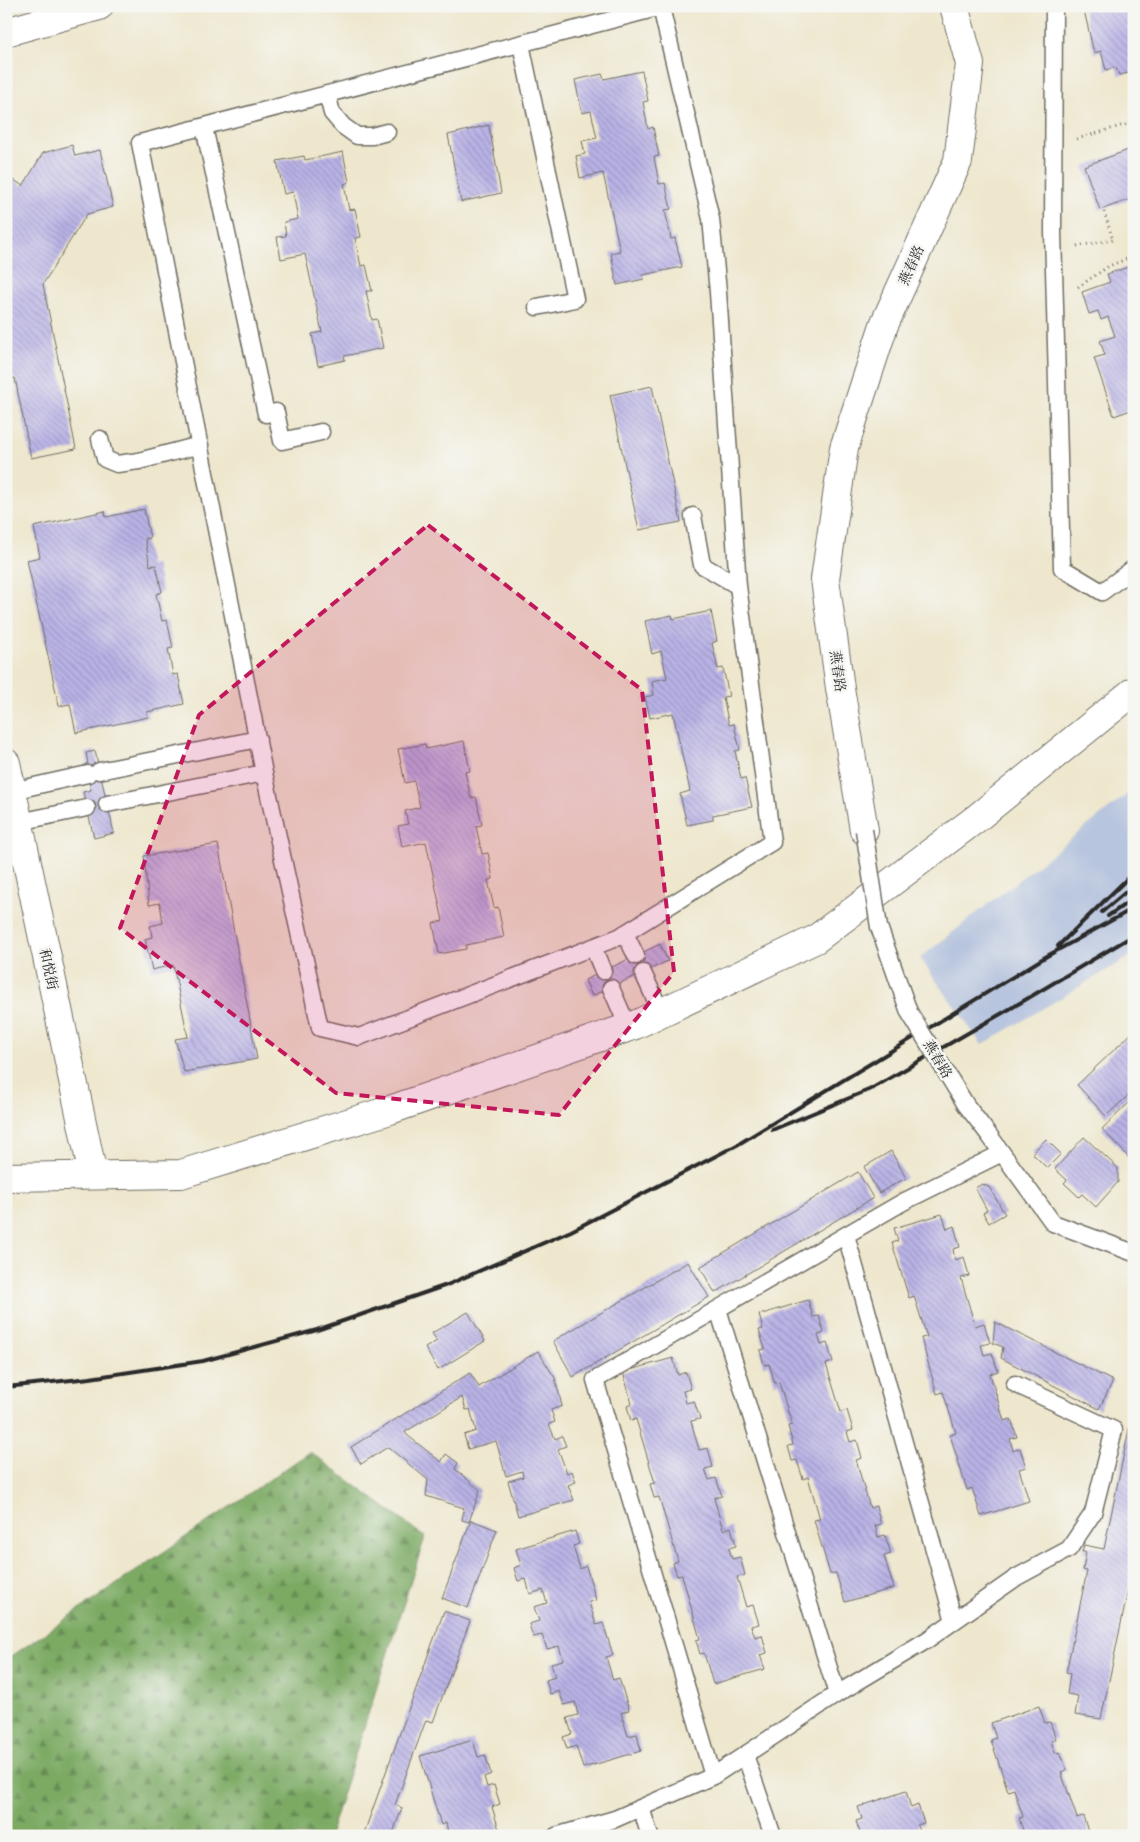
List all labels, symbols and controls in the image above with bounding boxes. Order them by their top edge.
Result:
street label: 燕春路 [895,243,929,288]
street label: 燕春路 [825,649,849,693]
street label: 和悦街 [35,947,61,992]
street label: 燕春路 [919,1037,956,1082]

